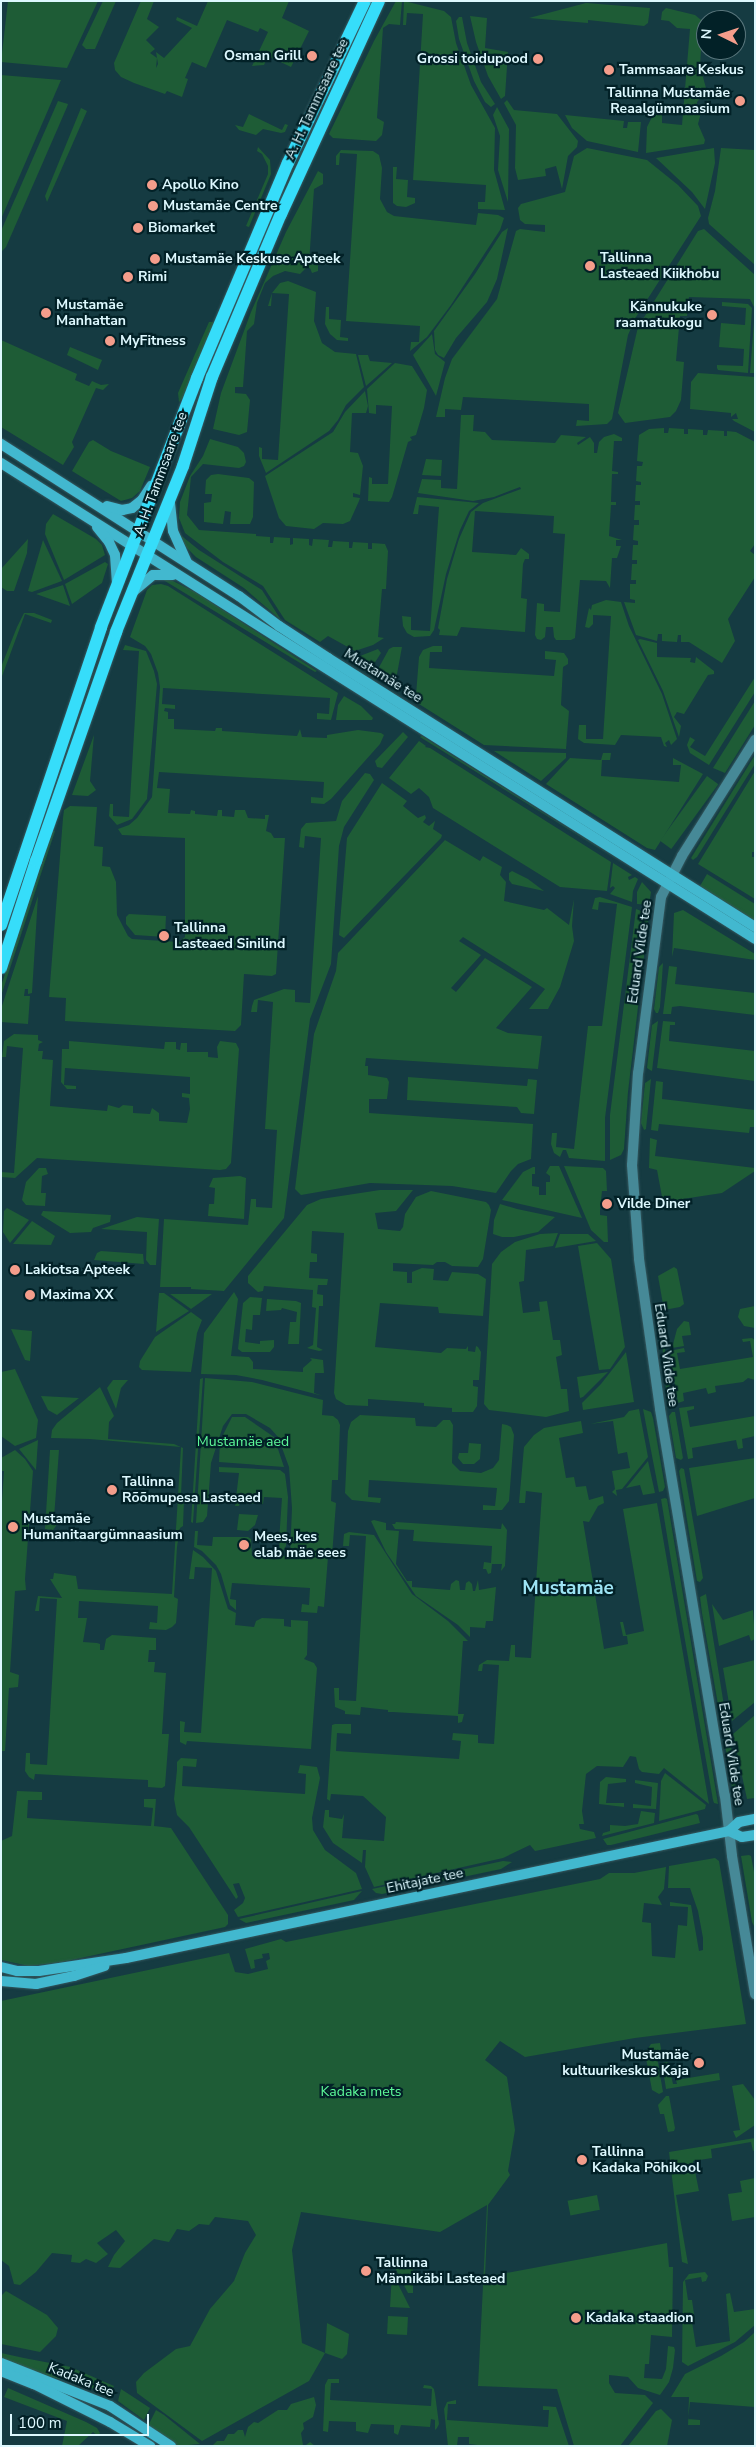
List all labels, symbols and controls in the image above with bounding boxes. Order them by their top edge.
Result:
north arrow [696,10,746,60]
text: N [697,28,716,40]
street label: A. H. Tammsaare tee [282,36,352,162]
place label: Osman Grill [224,48,302,64]
marker: Osman Grill [306,50,318,62]
place label: Grossi toidupood [417,51,528,67]
marker: Grossi toidupood [532,53,544,65]
place label: Tammsaare Keskus [619,62,744,78]
marker: Tammsaare Keskus [603,64,615,76]
place label: Tallinna Mustamäe Reaalgümnaasium [607,85,730,118]
marker: Tallinna Mustamäe Reaalgümnaasium [734,95,746,107]
place label: Apollo Kino [162,177,239,193]
marker: Apollo Kino [146,179,158,191]
place label: Mustamäe Centre [163,198,277,214]
marker: Mustamäe Centre [147,200,159,212]
place label: Biomarket [148,220,215,236]
marker: Biomarket [132,222,144,234]
place label: Tallinna Lasteaed Kiikhobu [600,250,719,282]
place label: Mustamäe Keskuse Apteek [165,251,340,267]
marker: Mustamäe Keskuse Apteek [149,253,161,265]
marker: Tallinna Lasteaed Kiikhobu [584,260,596,272]
place label: Rimi [138,269,167,285]
marker: Rimi [122,271,134,283]
place label: Mustamäe Manhattan [56,297,126,330]
place label: Kännukuke raamatukogu [616,299,702,332]
marker: Mustamäe Manhattan [40,307,52,319]
marker: Kännukuke raamatukogu [706,309,718,321]
place label: MyFitness [120,333,186,349]
marker: MyFitness [104,335,116,347]
street label: A. H. Tammsaare tee [131,410,191,538]
street label: Mustamäe tee [341,645,425,707]
street label: Eduard Vilde tee [624,899,656,1005]
place label: Tallinna Lasteaed Sinilind [174,920,285,952]
marker: Tallinna Lasteaed Sinilind [158,930,170,942]
place label: Vilde Diner [617,1196,690,1212]
marker: Vilde Diner [601,1198,613,1210]
place label: Lakiotsa Apteek [25,1262,130,1278]
marker: Lakiotsa Apteek [9,1264,21,1276]
place label: Maxima XX [40,1287,114,1303]
marker: Maxima XX [24,1289,36,1301]
street label: Eduard Vilde tee [650,1302,682,1408]
park label: Mustamäe aed [197,1434,289,1450]
place label: Tallinna Rõõmupesa Lasteaed [122,1474,261,1506]
marker: Tallinna Rõõmupesa Lasteaed [106,1484,118,1496]
place label: Mustamäe Humanitaargümnaasium [23,1511,183,1544]
marker: Mustamäe Humanitaargümnaasium [7,1521,19,1533]
place label: Mees, kes elab mäe sees [254,1529,346,1561]
marker: Mees, kes elab mäe sees [238,1539,250,1551]
district label: Mustamäe [522,1578,614,1600]
street label: Eduard Vilde tee [715,1701,747,1807]
street label: Ehitajate tee [385,1865,465,1897]
place label: Mustamäe kultuurikeskus Kaja [562,2047,689,2080]
marker: Mustamäe kultuurikeskus Kaja [693,2057,705,2069]
park label: Kadaka mets [321,2084,401,2100]
place label: Tallinna Kadaka Põhikool [592,2144,700,2176]
marker: Tallinna Kadaka Põhikool [576,2154,588,2166]
place label: Tallinna Männikäbi Lasteaed [376,2255,505,2288]
marker: Tallinna Männikäbi Lasteaed [360,2265,372,2277]
place label: Kadaka staadion [586,2310,694,2326]
marker: Kadaka staadion [570,2312,582,2324]
street label: Kadaka tee [46,2359,116,2401]
scale bar [12,2404,151,2436]
text: 100 m [18,2413,62,2433]

